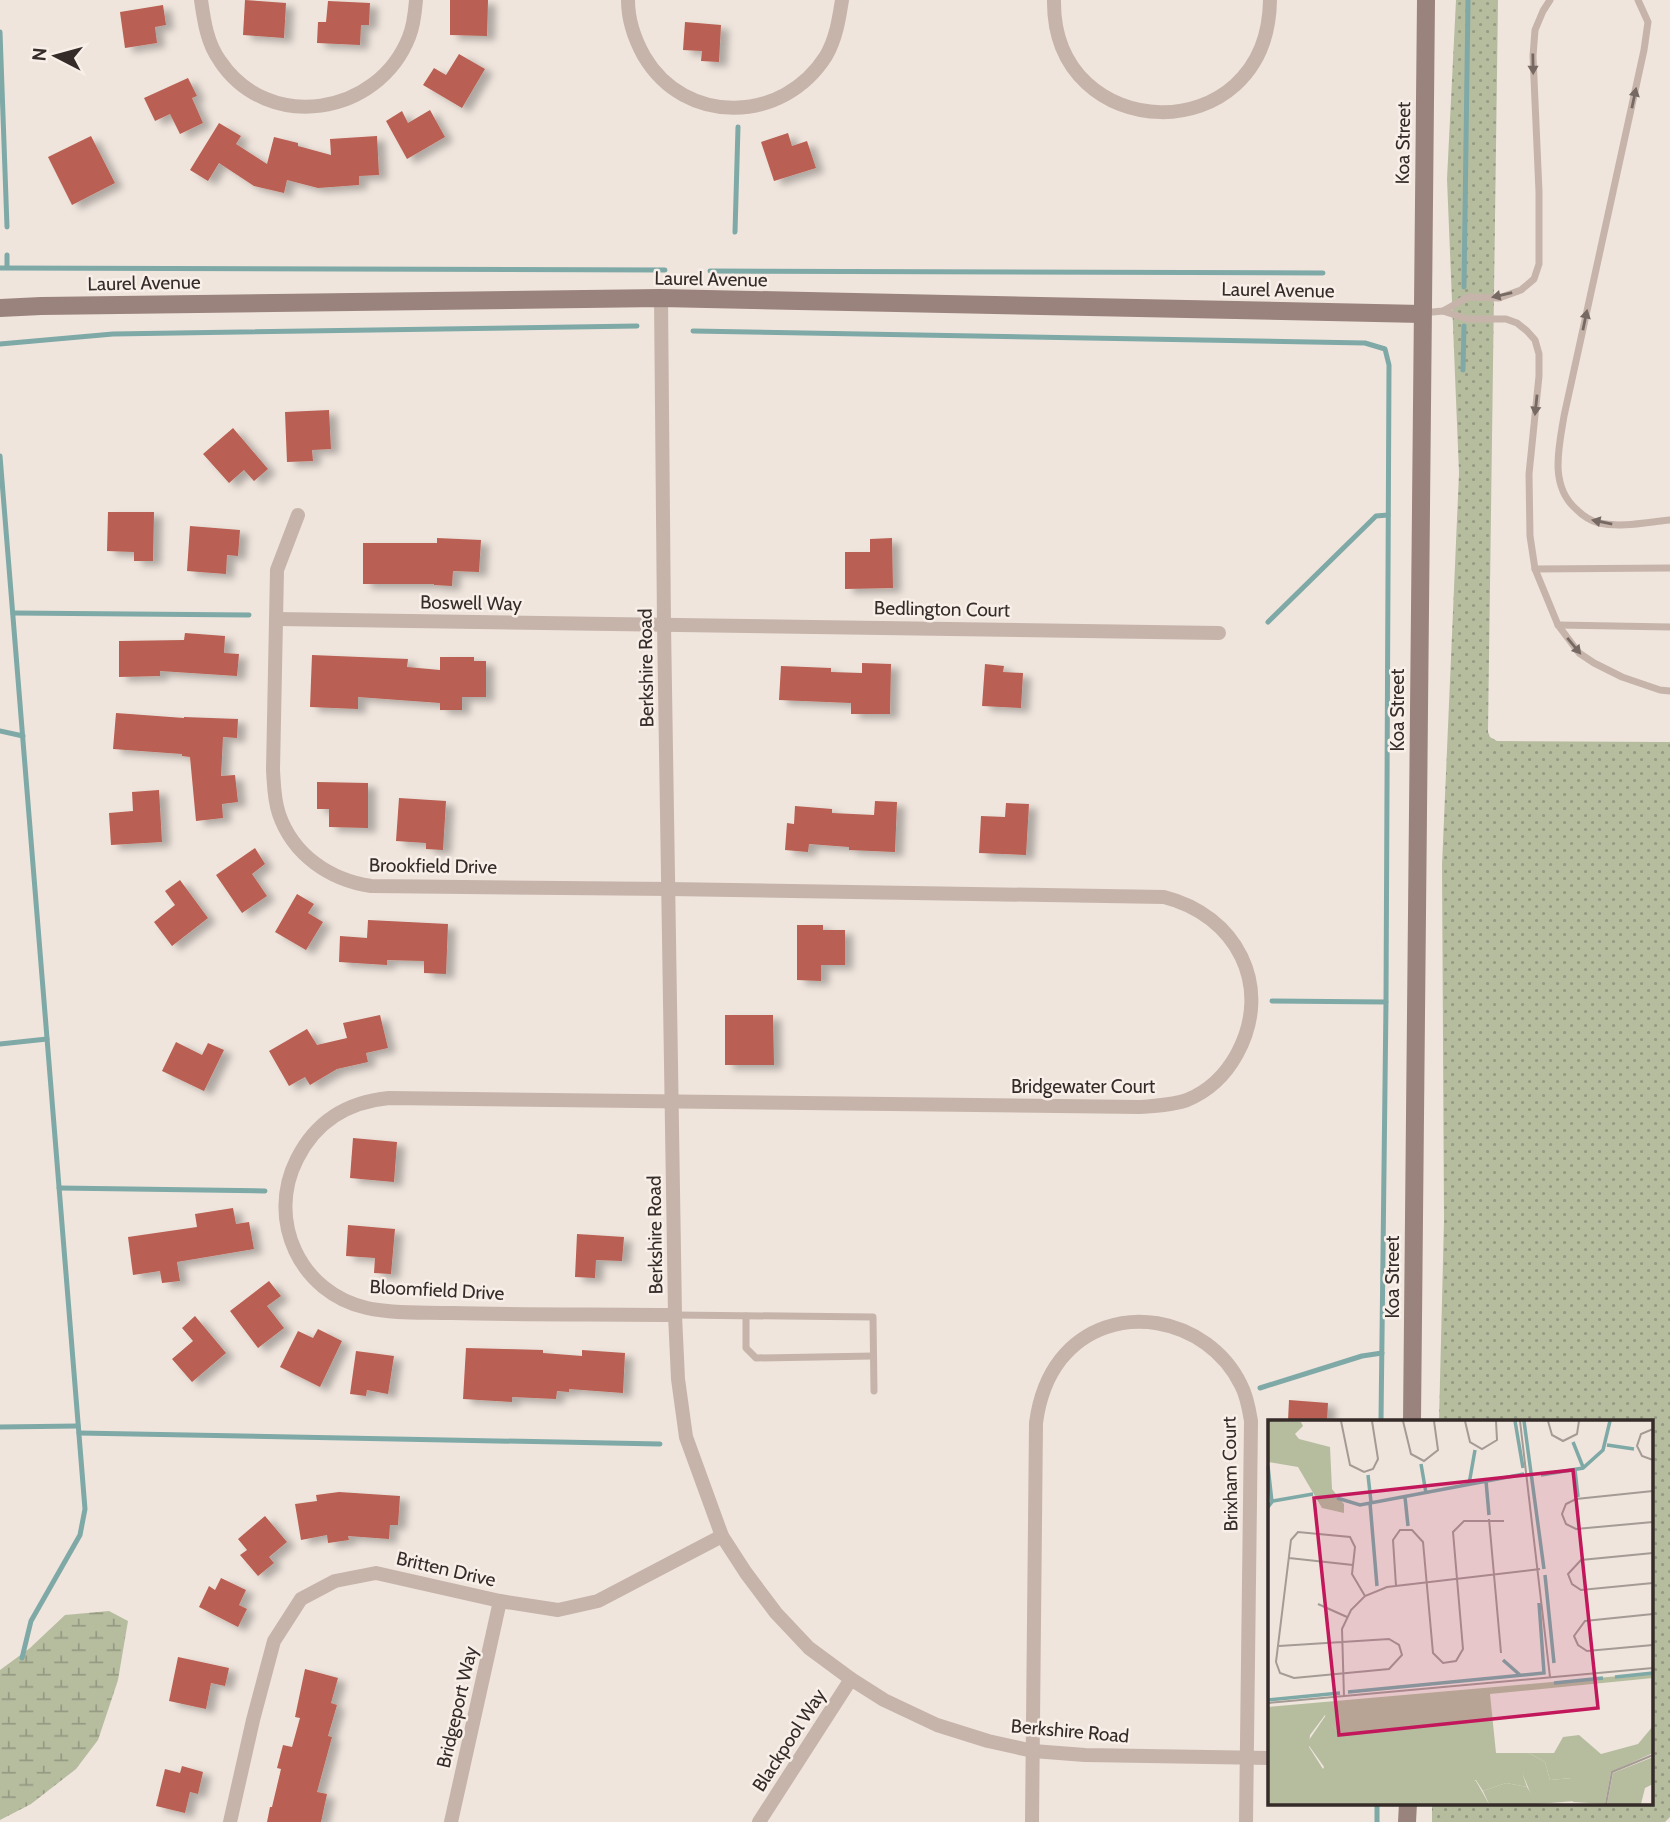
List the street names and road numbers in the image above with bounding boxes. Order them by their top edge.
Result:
street label: Koa Street [1391,101,1415,185]
street label: Laurel Avenue [654,267,768,291]
street label: Laurel Avenue [87,271,201,295]
street label: Laurel Avenue [1221,278,1335,302]
street label: Boswell Way [420,591,523,615]
street label: Bedlington Court [874,596,1011,622]
street label: Berkshire Road [633,608,659,728]
street label: Koa Street [1386,668,1409,751]
street label: Brookfield Drive [369,853,498,879]
street label: Bridgewater Court [1011,1075,1156,1098]
street label: Berkshire Road [642,1175,668,1295]
street label: Koa Street [1381,1235,1404,1318]
street label: Bloomfield Drive [369,1275,505,1305]
street label: Brixham Court [1217,1416,1243,1532]
street label: Britten Drive [394,1546,498,1592]
street label: Bridgeport Way [432,1643,482,1770]
street label: Blackpool Way [747,1684,831,1796]
street label: Berkshire Road [1010,1714,1130,1748]

